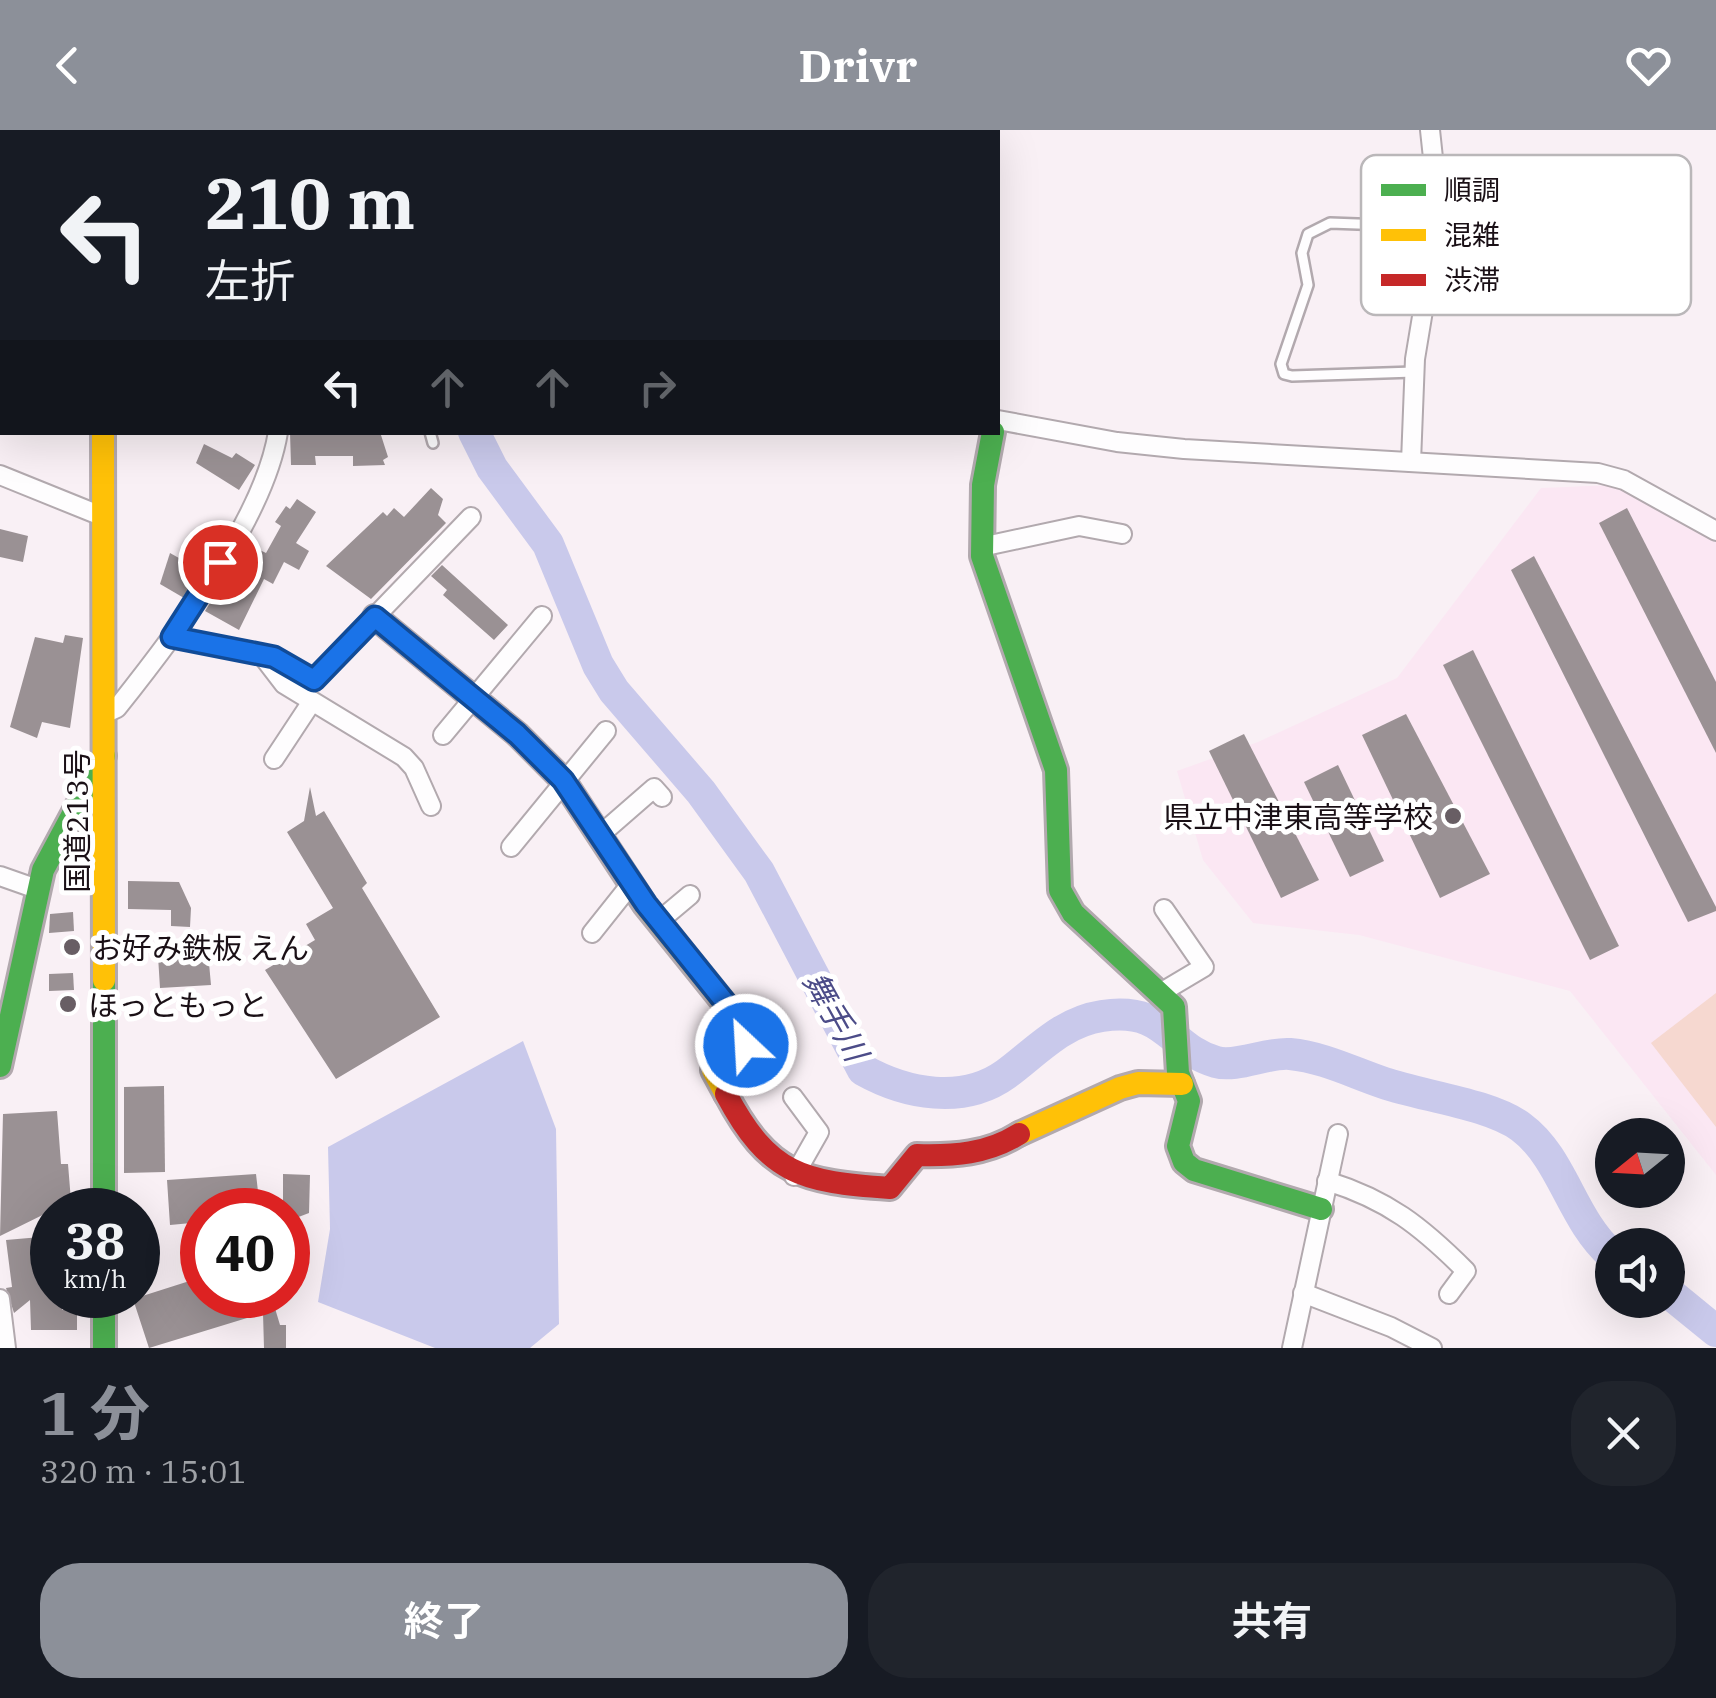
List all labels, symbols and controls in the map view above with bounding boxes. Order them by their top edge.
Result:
text: Drivr [799,36,917,94]
icon: back [40,38,95,93]
icon: heart [1621,38,1676,93]
legend [1361,155,1691,315]
text: 210 m [205,157,415,248]
icon: left [40,170,170,300]
text: 順調 [1444,171,1500,208]
text: 混雑 [1444,216,1500,253]
text: 左折 [205,251,295,309]
text: 渋滞 [1444,261,1500,298]
icon: left [315,360,370,415]
icon: ahead [420,360,475,415]
icon: ahead [525,360,580,415]
icon: right [630,360,685,415]
pin [178,520,263,605]
icon: arrive [193,535,248,590]
street label: 国道213号 [57,749,96,893]
place label: 県立中津東高等学校 [1163,797,1433,836]
marker: 県立中津東高等学校 [1442,805,1464,827]
place label: お好み鉄板 えん [92,928,309,967]
marker: お好み鉄板 えん [61,936,83,958]
water label: 舞手川 [794,964,879,1071]
place label: ほっともっと [88,985,268,1024]
marker: ほっともっと [57,993,79,1015]
position arrow [694,993,798,1097]
north arrow [1595,1118,1685,1208]
map controls [1595,1118,1685,1318]
speed limit sign: 40 [180,1188,310,1318]
text: 38 [65,1208,125,1273]
button: sound [1595,1228,1685,1318]
text: km/h [63,1262,127,1295]
text: 1 分 [40,1373,150,1452]
button: close [1571,1381,1676,1486]
text: 320 m · 15:01 [40,1450,247,1492]
button: 終了 [40,1563,848,1678]
button: 共有 [868,1563,1676,1678]

